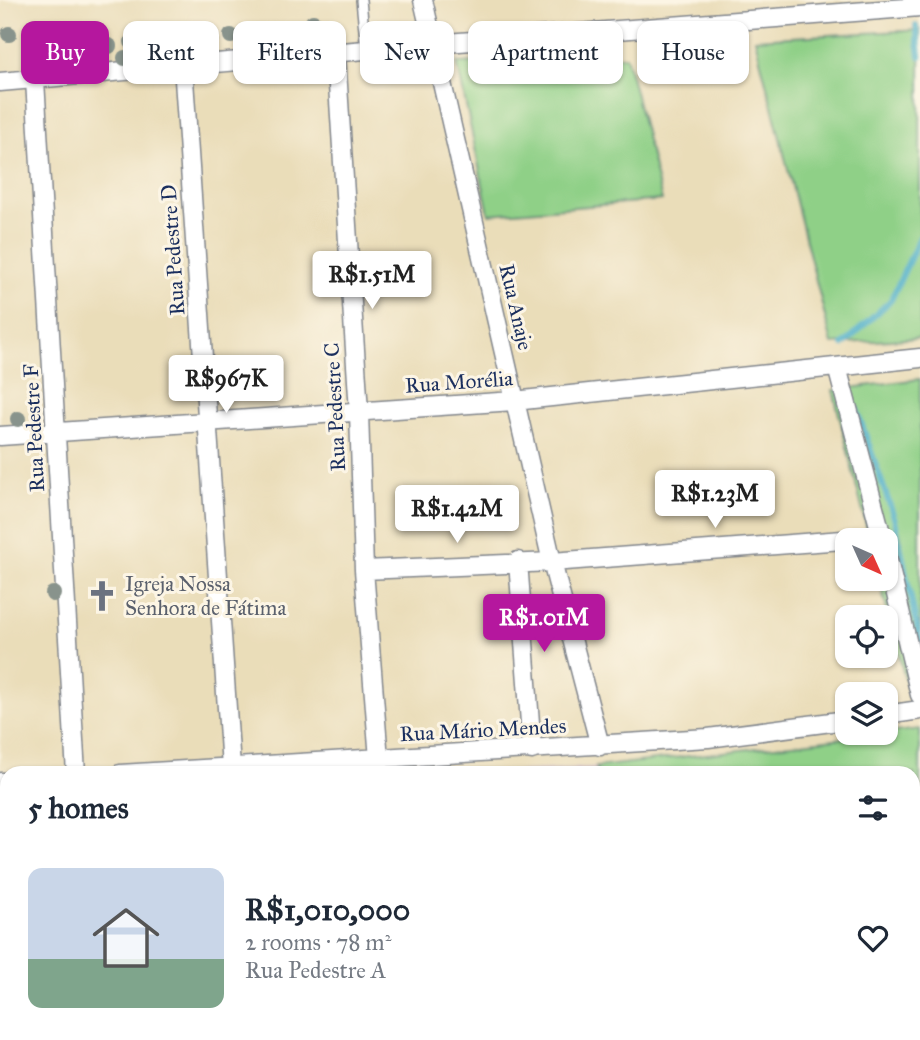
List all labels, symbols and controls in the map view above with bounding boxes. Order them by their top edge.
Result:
chip: Buy [21,21,109,84]
chip: Rent [123,21,219,84]
chip: Filters [233,21,346,84]
chip: New [360,21,454,84]
chip: Apartment [468,21,623,84]
chip: House [637,21,749,84]
street label: Rua Pedestre D [155,184,191,316]
pin: R$1.51M [307,252,437,311]
text: R$1.51M [328,260,416,288]
street label: Rua Anaje [494,261,539,353]
street label: Rua Pedestre C [319,342,351,472]
pin: R$967K [169,356,283,415]
street label: Rua Pedestre F [18,363,50,493]
text: R$967K [185,364,267,392]
street label: Rua Morélia [404,365,514,399]
pin: R$1.23M [650,470,780,530]
text: R$1.23M [671,479,759,507]
pin: R$1.42M [392,486,522,545]
text: R$1.42M [411,494,503,522]
north arrow [835,528,898,592]
map controls [835,528,898,745]
place label: Igreja Nossa Senhora de Fátima [125,571,286,621]
church icon: Igreja Nossa Senhora de Fátima [85,579,119,613]
pin: R$1.01M [479,594,609,654]
text: R$1.01M [499,603,589,631]
button: locate [835,605,898,668]
button: layers [835,682,898,745]
street label: Rua Mário Mendes [399,713,567,747]
icon: filters [854,789,892,827]
text: 5 homes [28,790,129,826]
text: R$1,010,000 [245,892,410,928]
icon: home [84,896,168,980]
icon: heart [854,919,892,957]
text: 2 rooms · 78 m² [245,928,391,956]
text: Rua Pedestre A [245,956,386,984]

